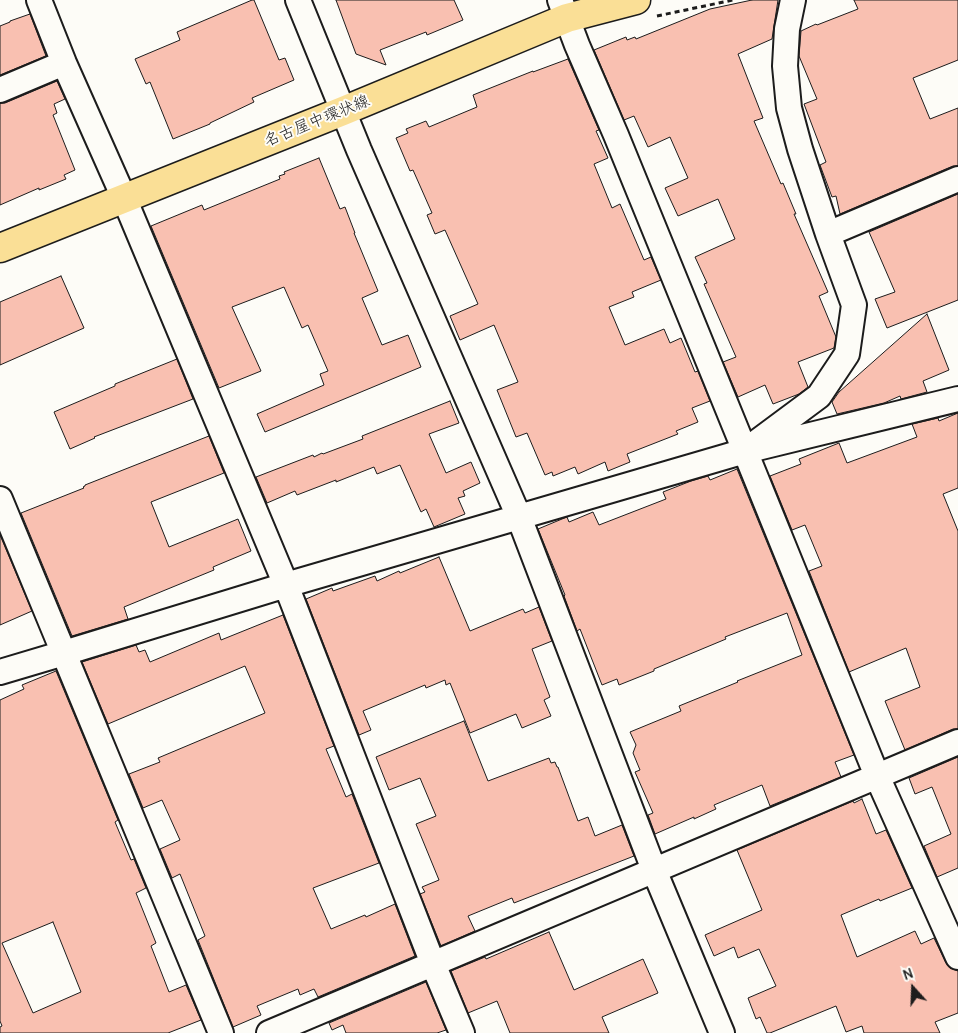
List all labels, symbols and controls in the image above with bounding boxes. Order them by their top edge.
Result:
street label: 名古屋中環状線 [261,91,373,151]
north arrow [888,963,938,1013]
text: N [900,964,915,984]

